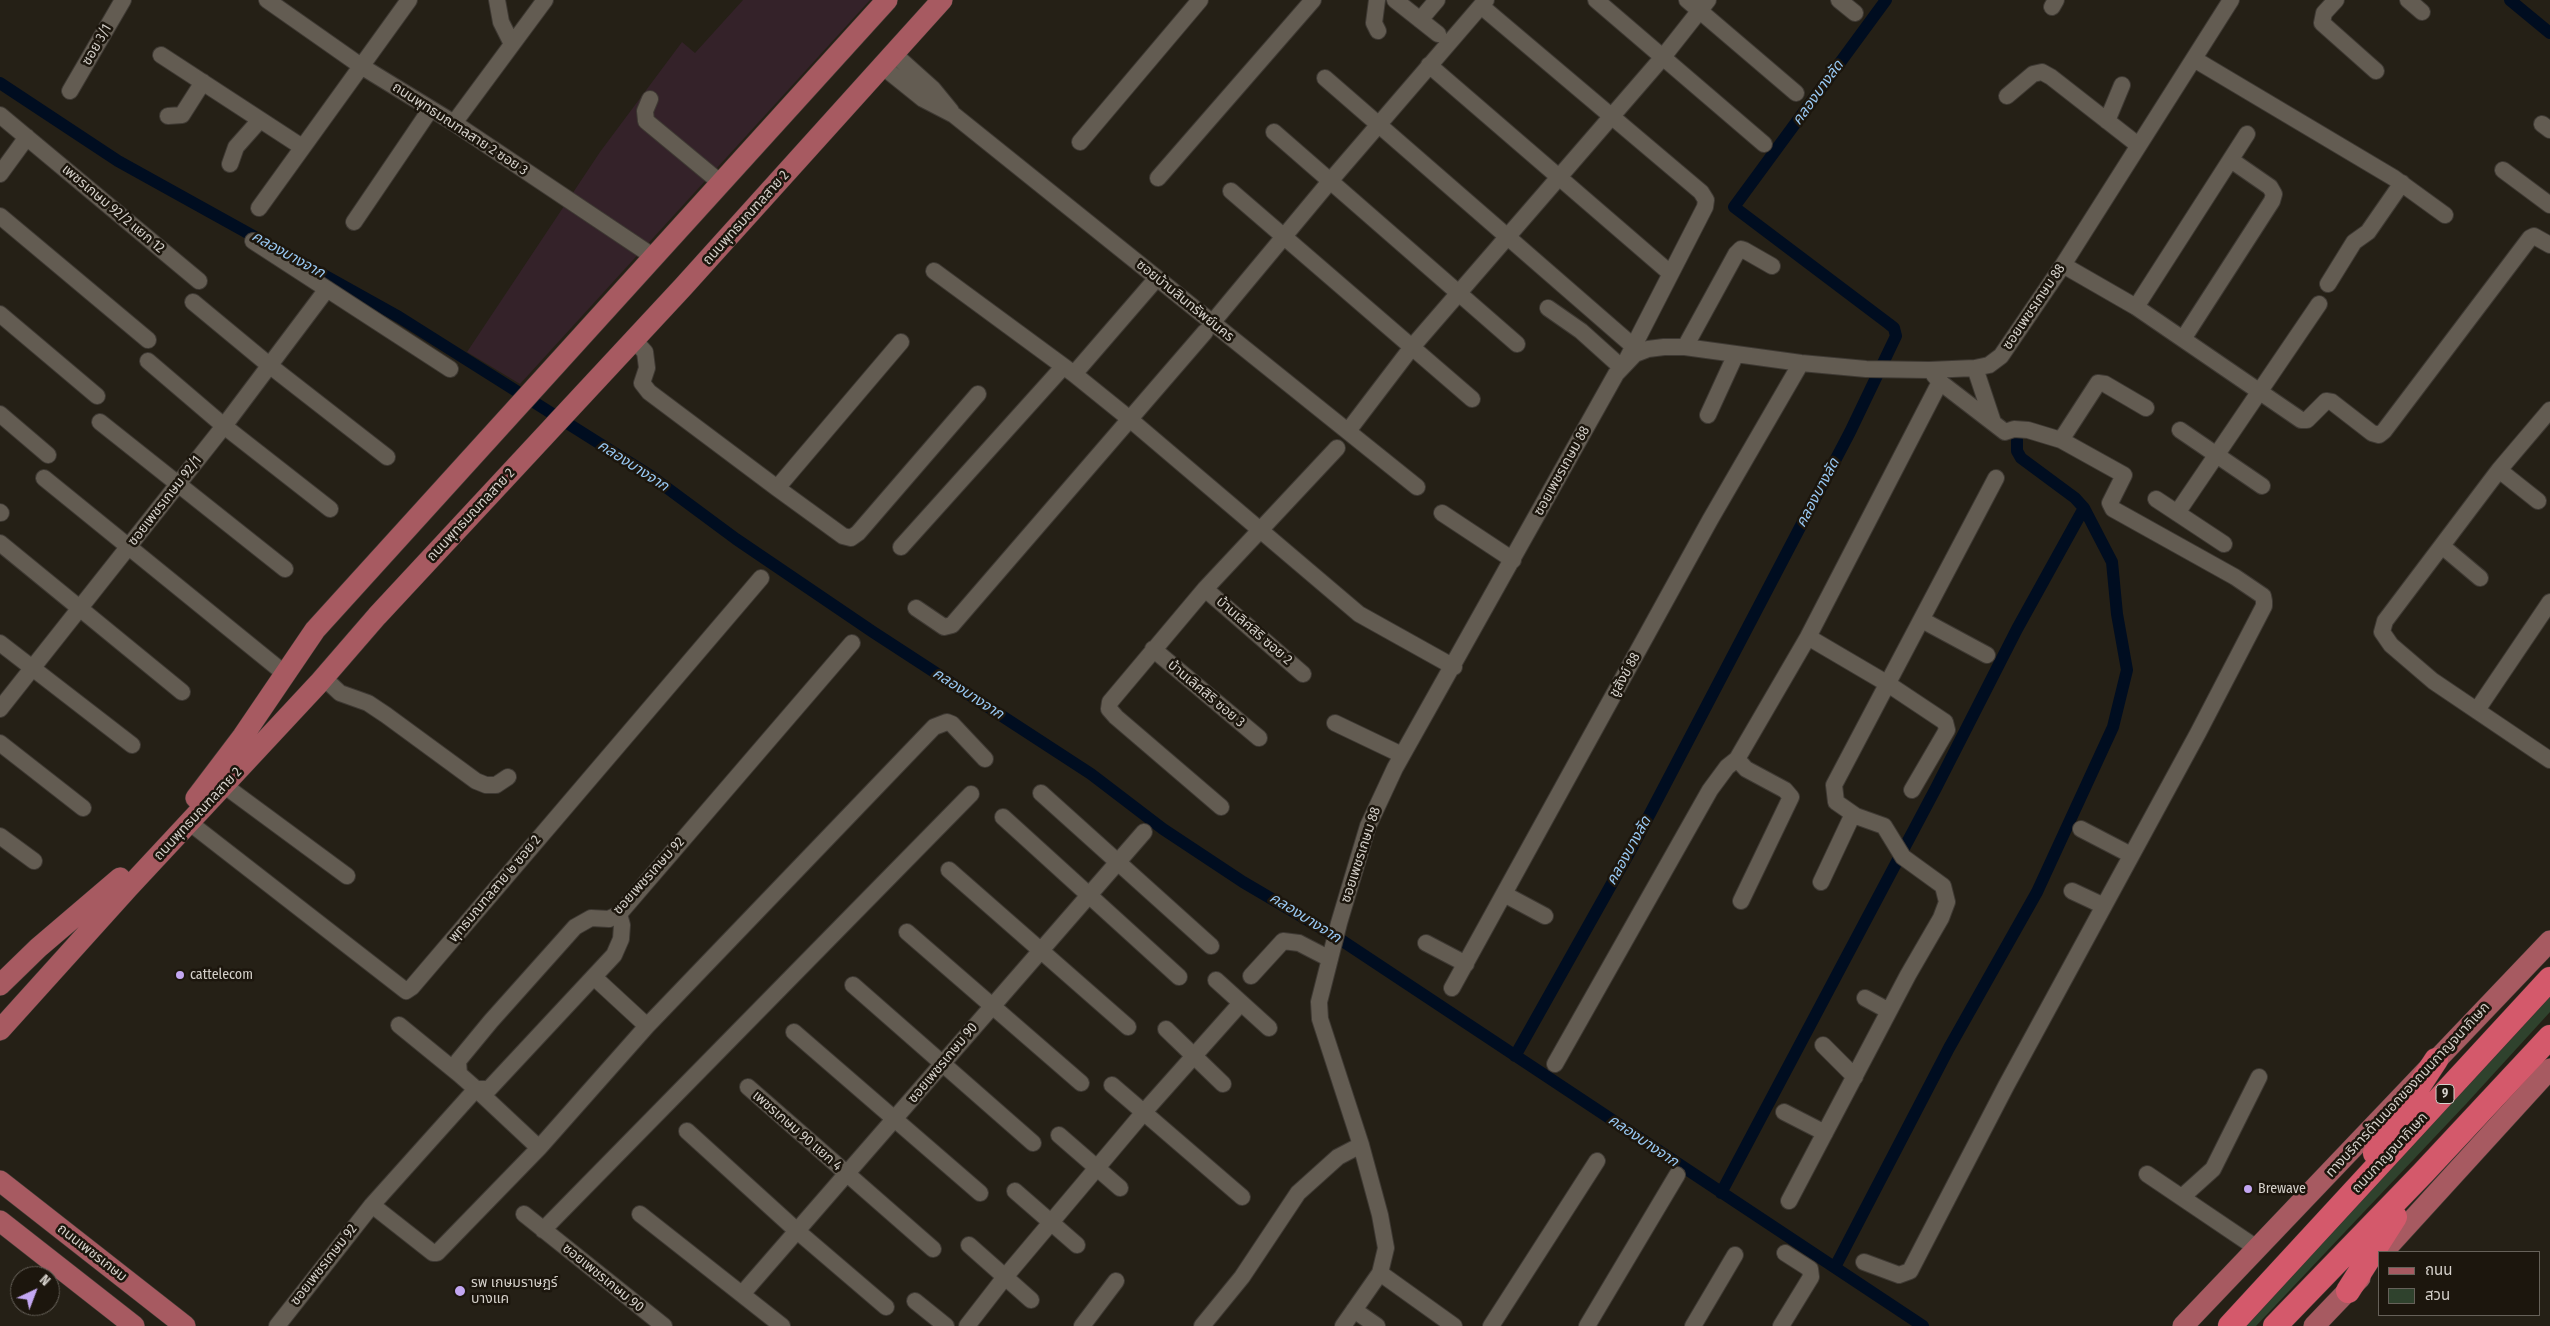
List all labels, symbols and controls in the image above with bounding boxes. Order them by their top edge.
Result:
street label: ซอย 3/1 [79,21,115,69]
water label: คลองบางลัด [1789,57,1847,129]
street label: ถนนพุทธมณฑลสาย 2 ซอย 3 [389,79,531,179]
street label: เพชรเกษม 92/2 แยก 12 [58,161,168,257]
street label: ถนนพุทธมณฑลสาย 2 [699,167,793,269]
water label: คลองบางจาก [248,228,328,282]
street label: ซอยบ้านสินทรัพย์นคร [1133,256,1237,346]
street label: ซอยเพชรเกษม 88 [1999,261,2069,353]
street label: ซอยเพชรเกษม 88 [1531,423,1593,519]
water label: คลองบางจาก [594,436,672,496]
street label: ซอยเพชรเกษม 92/1 [125,453,205,549]
water label: คลองบางลัด [1792,455,1844,531]
street label: ถนนพุทธมณฑลสาย 2 [424,465,518,565]
street label: บ้านเลิศสิริ ซอย 2 [1213,593,1295,669]
street label: ชูสังข์ 88 [1606,650,1644,700]
street label: บ้านเลิศสิริ ซอย 3 [1164,657,1248,731]
water label: คลองบางจาก [929,664,1007,724]
street label: ถนนพุทธมณฑลสาย 2 [151,764,245,864]
street label: ซอยเพชรเกษม 88 [1338,805,1384,905]
water label: คลองบางลัด [1603,814,1655,888]
street label: พุทธมณฑลสาย ๒ ซอย 2 [445,832,545,946]
street label: ซอยเพชรเกษม 92 [610,834,688,918]
water label: คลองบางจาก [1266,889,1344,947]
place label: cattelecom [190,967,253,983]
marker: cattelecom [174,969,186,981]
street label: ทางบริการด้านนอกของถนนกาญจนาภิเษก [2322,999,2494,1181]
street label: ซอยเพชรเกษม 90 [905,1019,981,1107]
road number: 9 [2436,1084,2454,1104]
street label: เพชรเกษม 90 แยก 4 [749,1088,845,1174]
street label: ถนนกาญจนาภิเษก [2348,1109,2432,1197]
water label: คลองบางจาก [1605,1111,1681,1171]
place label: Brewave [2258,1181,2306,1197]
marker: Brewave [2242,1183,2254,1195]
street label: ถนนเพชรเกษม [54,1221,130,1285]
street label: ซอยเพชรเกษม 92 [287,1221,361,1309]
street label: ซอยเพชรเกษม 90 [559,1240,647,1316]
legend [2378,1251,2540,1316]
text: ถนน [2425,1261,2452,1279]
north arrow [10,1266,60,1316]
text: N [36,1271,54,1289]
place label: รพ เกษมราษฎร์ บางแค [471,1275,558,1308]
marker: รพ เกษมราษฎร์ บางแค [453,1284,467,1298]
text: สวน [2425,1286,2450,1304]

